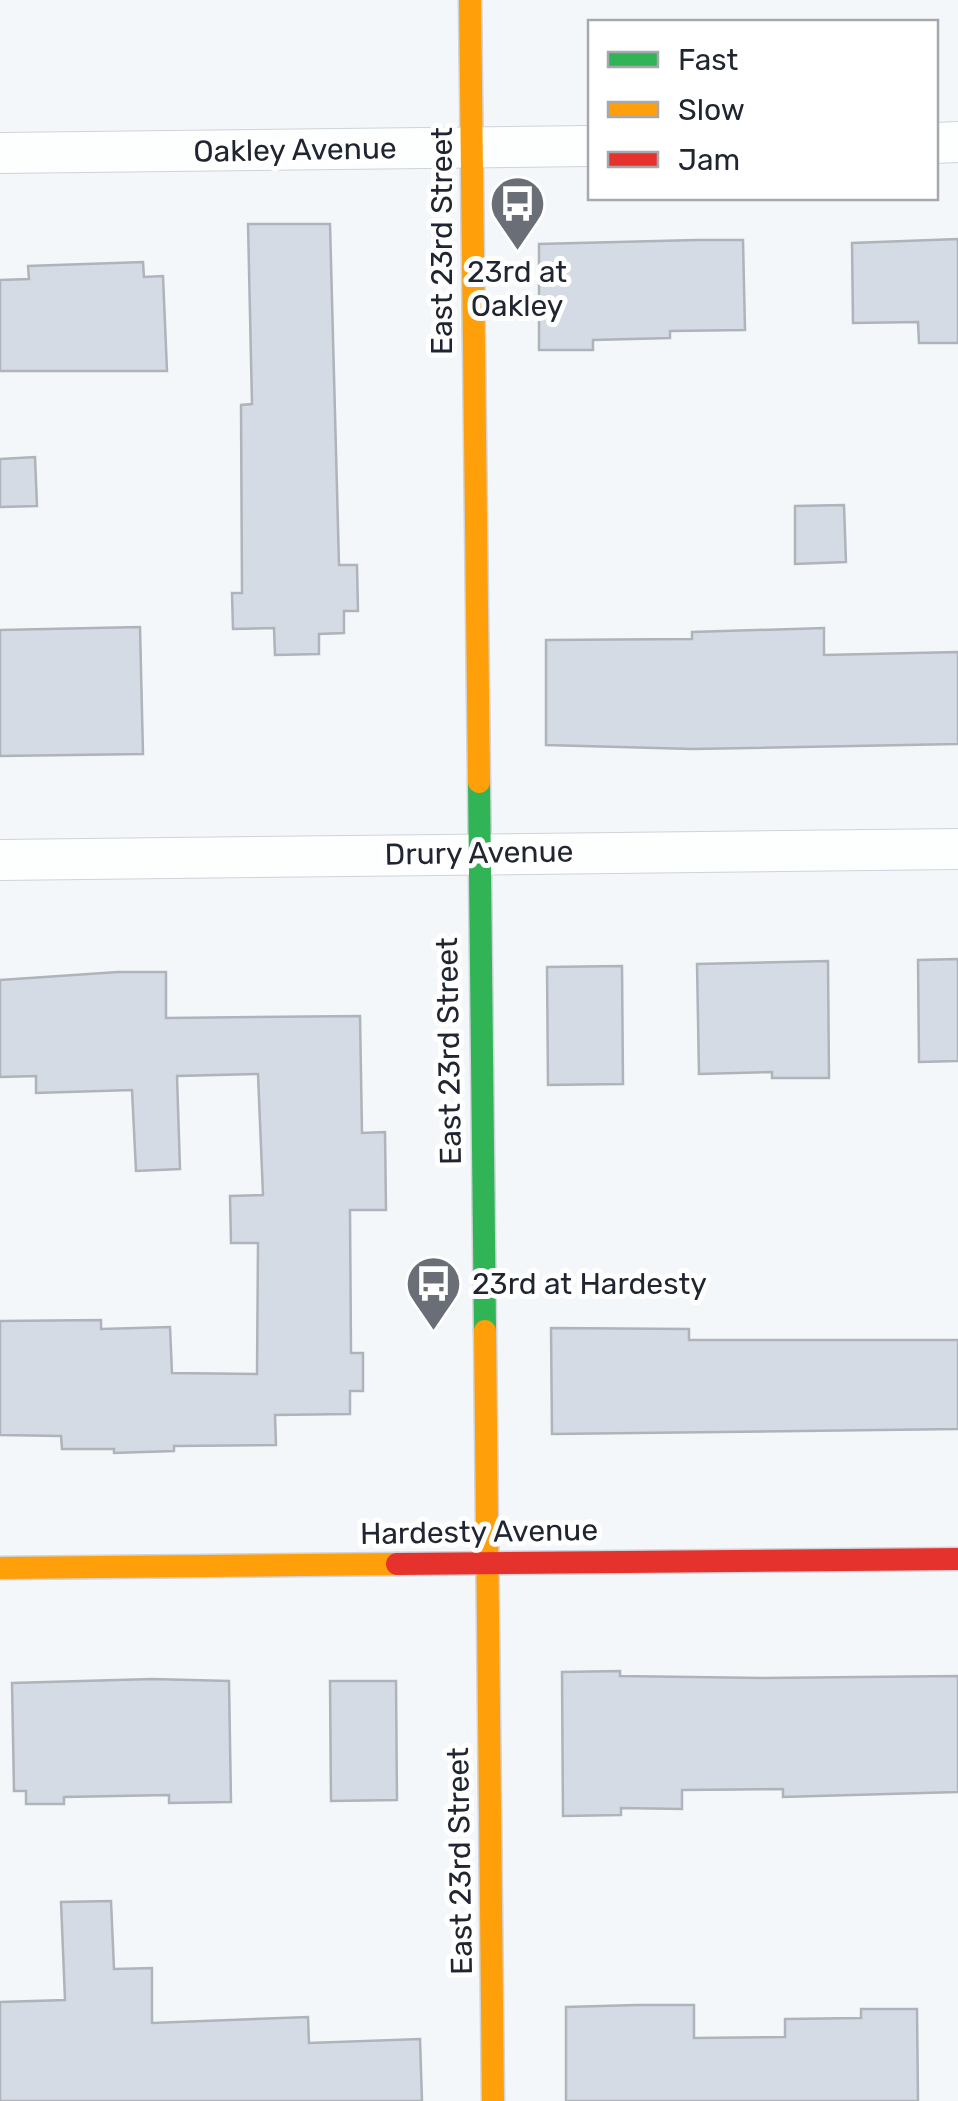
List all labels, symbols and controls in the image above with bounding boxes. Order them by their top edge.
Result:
legend [588,20,938,200]
text: Fast [678,42,738,78]
text: Slow [678,92,745,128]
street label: East 23rd Street [424,127,460,355]
street label: Oakley Avenue [193,130,397,170]
text: Jam [678,142,740,178]
bus stop icon: 23rd at Oakley [487,174,547,253]
place label: 23rd at Oakley [467,254,567,324]
street label: Drury Avenue [384,833,574,873]
street label: East 23rd Street [429,937,469,1165]
bus stop icon: 23rd at Hardesty [403,1254,463,1333]
place label: 23rd at Hardesty [472,1266,707,1302]
street label: Hardesty Avenue [360,1512,598,1552]
street label: East 23rd Street [440,1747,480,1975]

